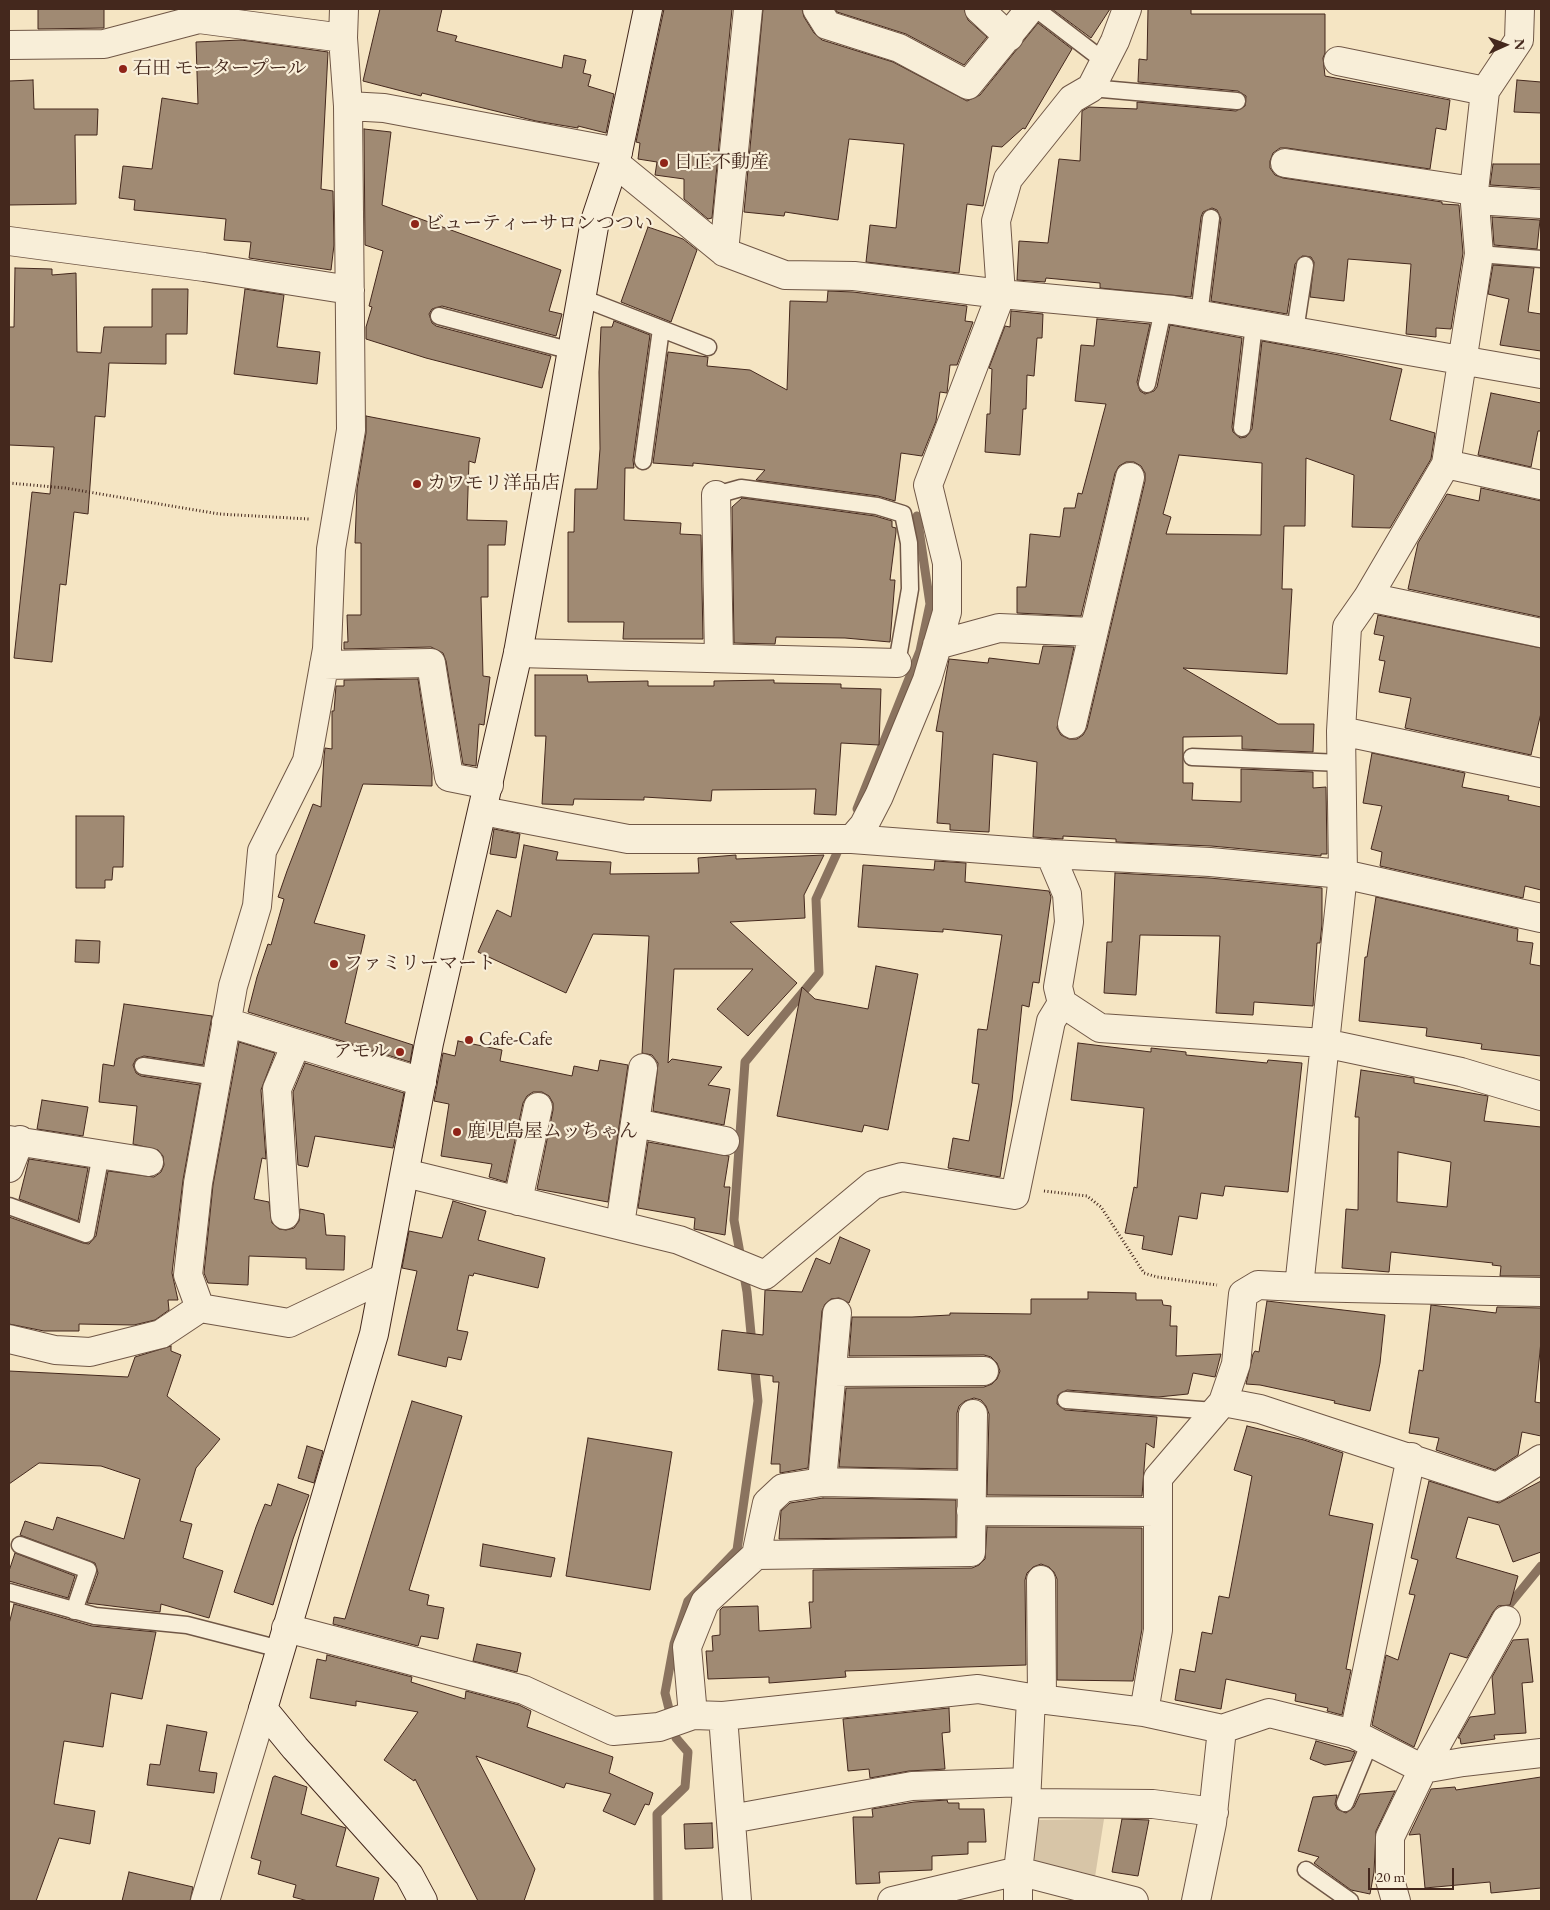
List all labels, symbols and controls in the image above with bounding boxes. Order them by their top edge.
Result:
north arrow [1480,20,1530,70]
text: N [1511,38,1529,50]
place label: 石田 モータープール [133,58,306,80]
marker: 石田 モータープール [117,63,129,75]
place label: 日正不動産 [674,152,769,174]
marker: 日正不動産 [658,157,670,169]
place label: ビューティーサロンつつい [425,213,653,235]
marker: ビューティーサロンつつい [409,218,421,230]
place label: カワモリ洋品店 [427,473,560,495]
marker: カワモリ洋品店 [411,478,423,490]
place label: ファミリーマート [344,953,496,975]
marker: ファミリーマート [328,958,340,970]
place label: Cafe-Cafe [479,1029,552,1051]
marker: Cafe-Cafe [463,1034,475,1046]
place label: アモル [333,1041,390,1063]
marker: アモル [394,1046,406,1058]
place label: 鹿児島屋ムッちゃん [467,1121,638,1143]
marker: 鹿児島屋ムッちゃん [451,1126,463,1138]
scale bar [1370,1858,1456,1890]
text: 20 m [1376,1867,1405,1886]

